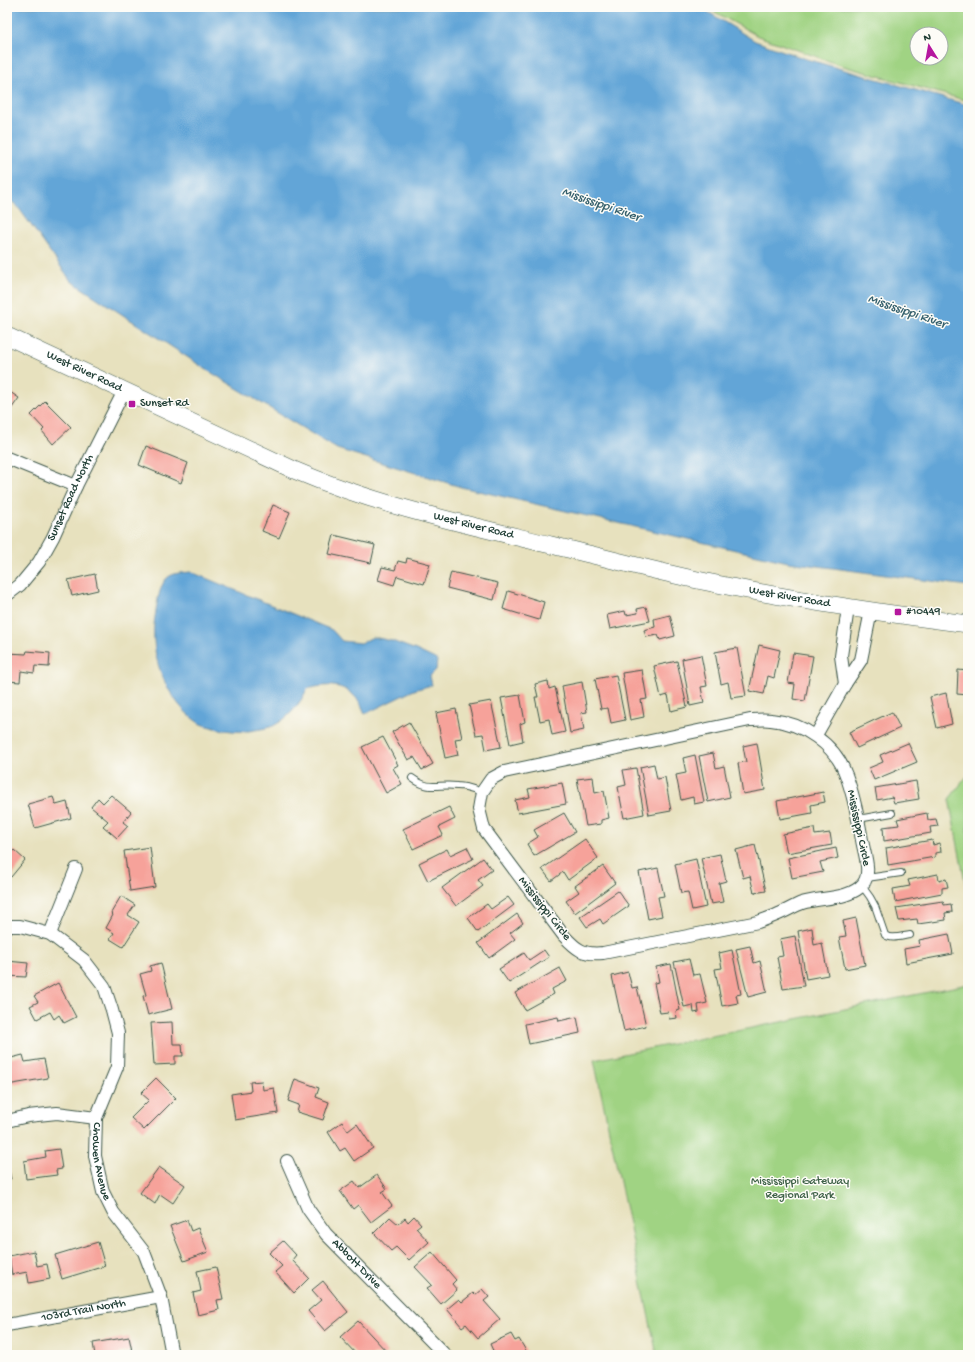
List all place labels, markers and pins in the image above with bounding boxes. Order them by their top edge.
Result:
place label: Sunset Rd [140,397,190,411]
marker: Sunset Rd [127,399,137,409]
place label: #10449 [906,605,940,619]
marker: #10449 [893,607,903,617]

